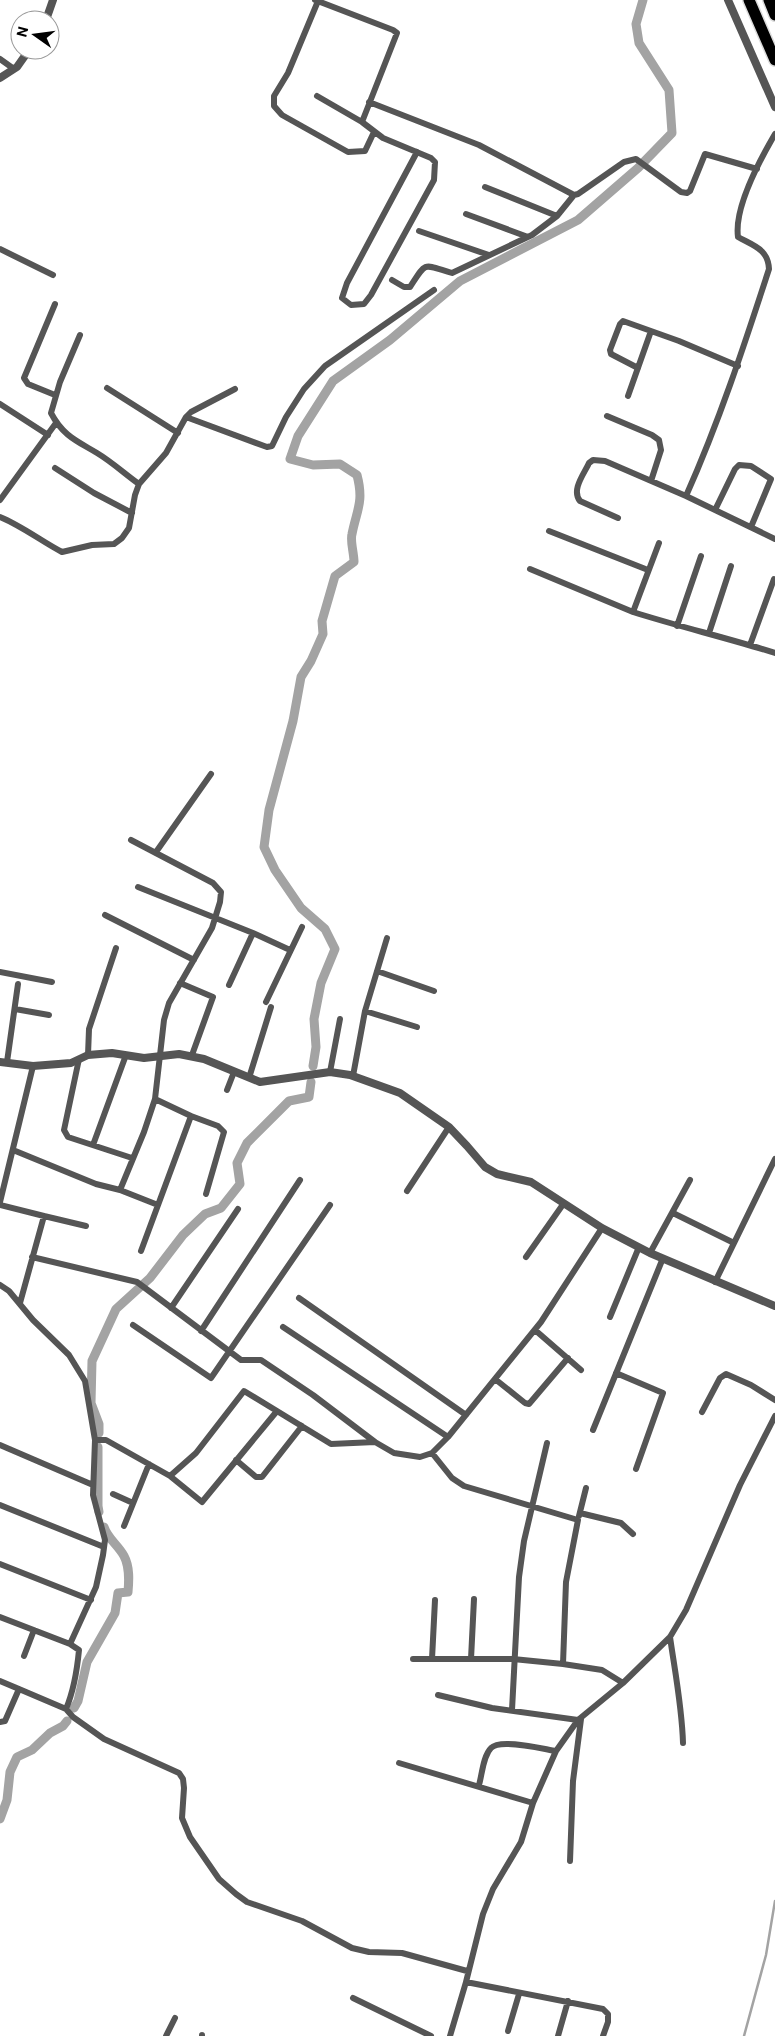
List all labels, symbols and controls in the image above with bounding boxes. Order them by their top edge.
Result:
north arrow [10,10,60,60]
text: N [13,25,31,39]

